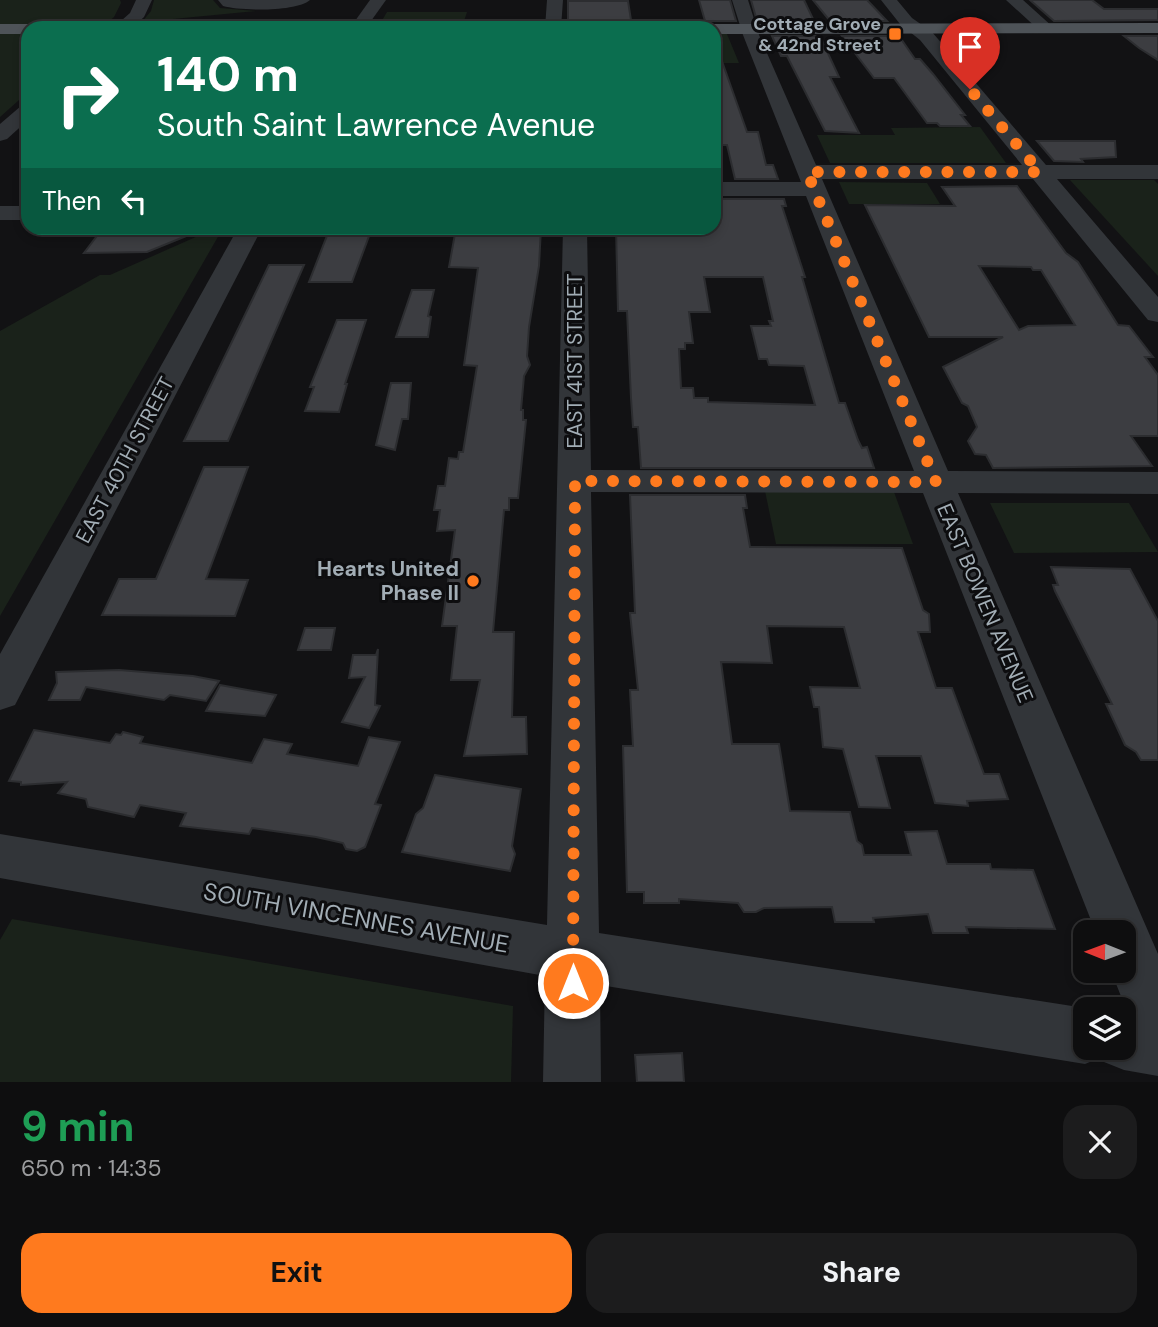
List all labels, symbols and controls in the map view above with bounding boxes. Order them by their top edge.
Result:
place label: Cottage Grove & 42nd Street [753,12,881,57]
pin [940,17,1000,89]
marker: Cottage Grove & 42nd Street [887,26,903,42]
icon: arrive [951,28,989,66]
text: 140 m [157,42,299,106]
icon: right [42,49,133,140]
text: South Saint Lawrence Avenue [157,104,595,146]
icon: left [115,182,153,220]
text: Then [42,184,101,218]
street label: EAST 41ST STREET [561,273,589,449]
street label: EAST 40TH STREET [69,372,181,548]
street label: EAST BOWEN AVENUE [930,499,1040,707]
place label: Hearts United Phase II [317,555,459,607]
marker: Hearts United Phase II [465,573,481,589]
street label: SOUTH VINCENNES AVENUE [201,875,511,960]
north arrow [1073,920,1136,984]
map controls [1073,920,1136,1060]
position arrow [536,946,610,1020]
button: layers [1073,997,1136,1060]
text: 9 min [21,1099,134,1154]
button: close [1063,1105,1137,1179]
text: 650 m · 14:35 [21,1153,162,1183]
button: Exit [21,1233,572,1313]
button: Share [586,1233,1137,1313]

